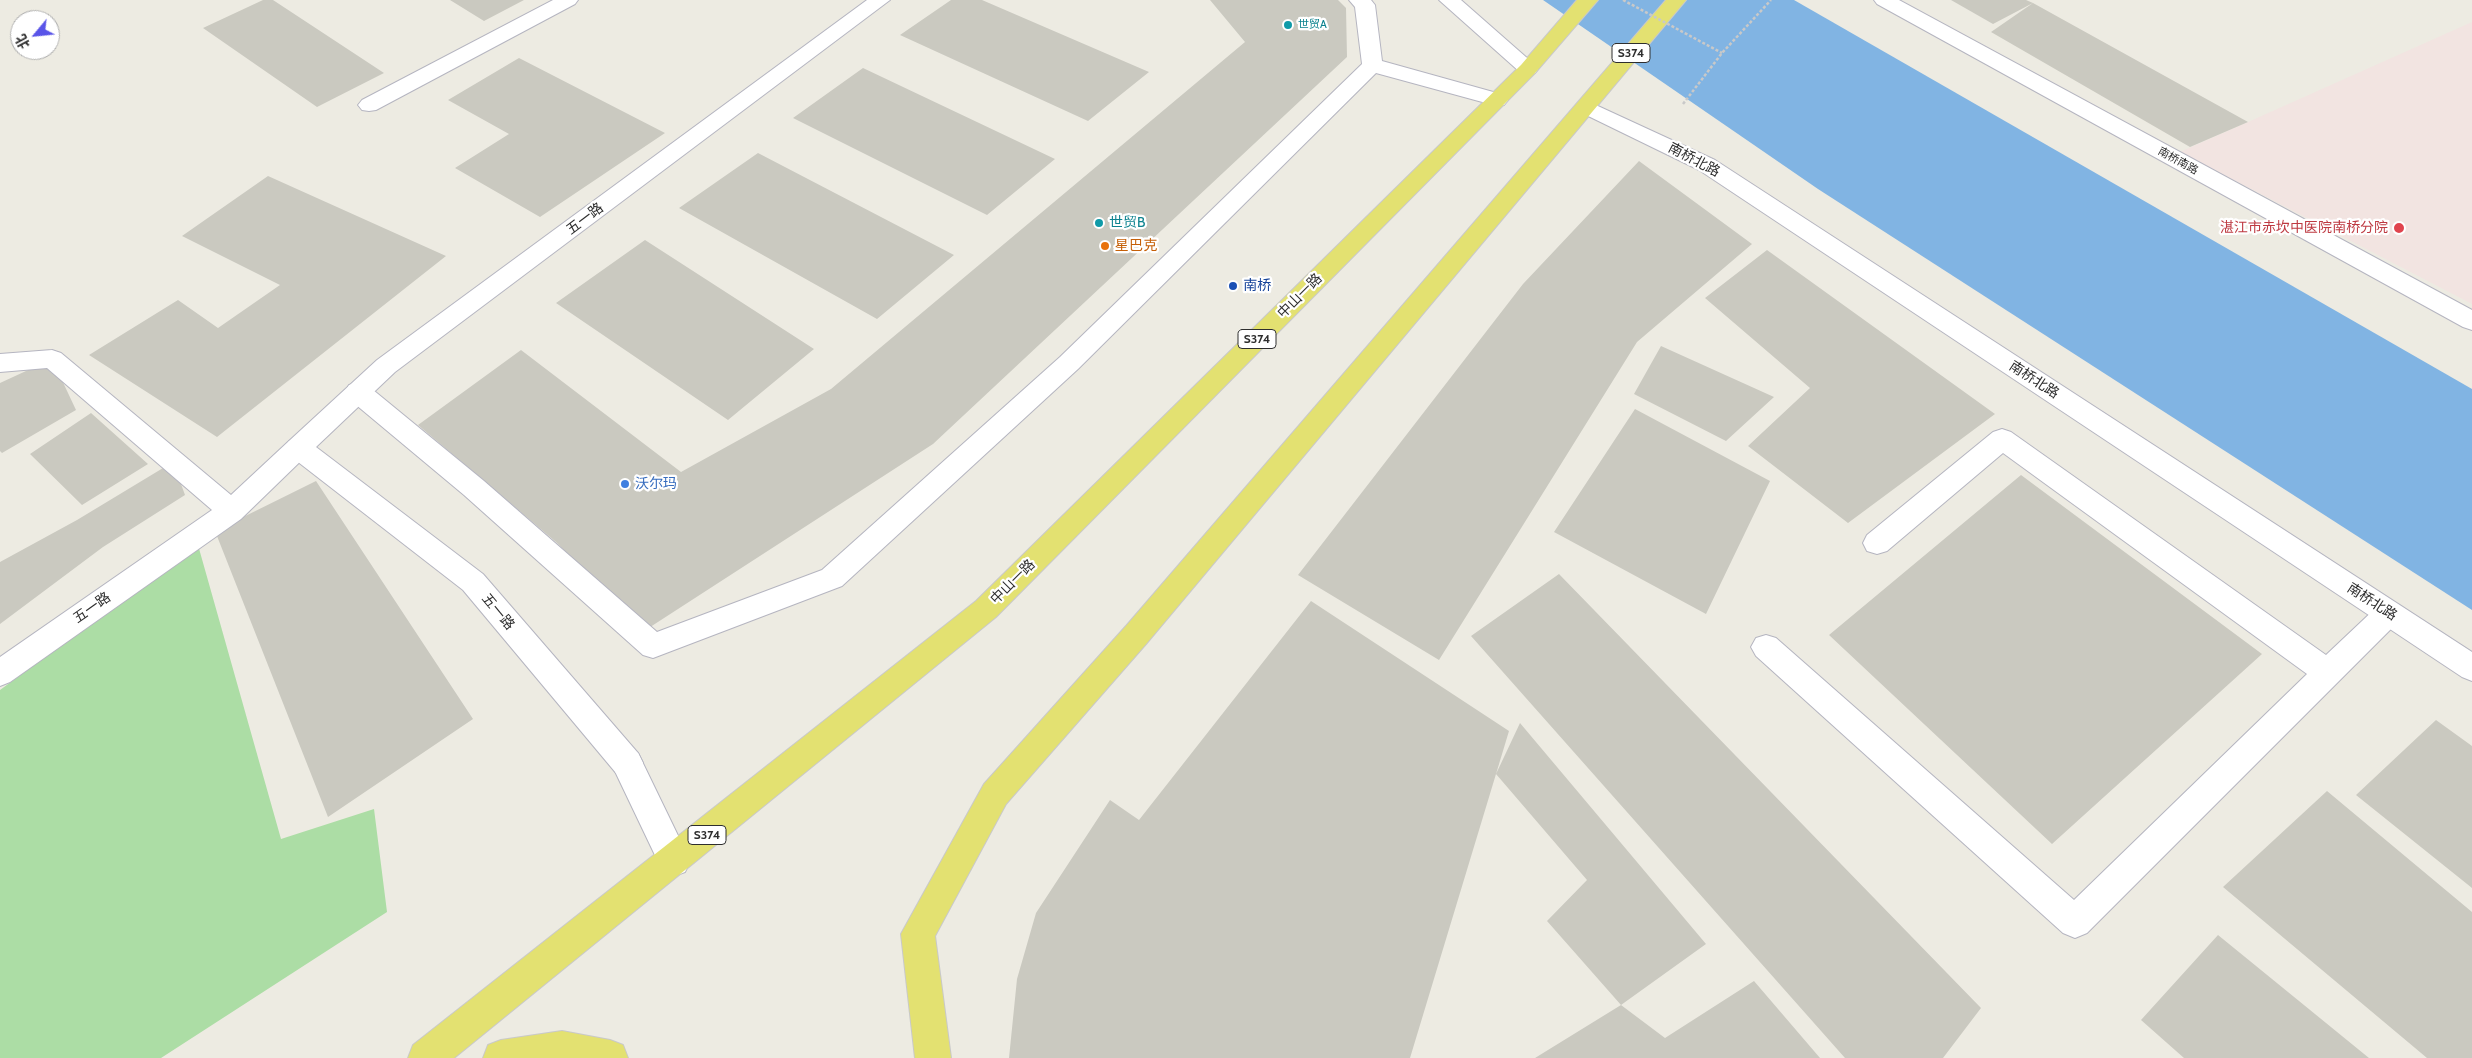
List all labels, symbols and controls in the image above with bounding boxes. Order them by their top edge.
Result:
north arrow [10,10,60,60]
place label: 世贸A [1298,18,1327,32]
marker: 世贸A [1282,19,1294,31]
text: 北 [11,31,34,52]
road number: S374 [1612,44,1650,62]
street label: 南桥北路 [1665,139,1723,181]
street label: 南桥南路 [2156,145,2200,177]
street label: 五一路 [563,200,607,238]
place label: 世贸B [1109,215,1145,231]
marker: 世贸B [1093,217,1105,229]
place label: 湛江市赤坎中医院南桥分院 [2220,220,2388,236]
marker: 湛江市赤坎中医院南桥分院 [2392,221,2406,235]
place label: 星巴克 [1115,238,1157,254]
marker: 星巴克 [1099,240,1111,252]
street label: 中山一路 [1274,270,1326,322]
place label: 南桥 [1243,278,1271,294]
marker: 南桥 [1227,280,1239,292]
road number: S374 [1238,329,1276,348]
street label: 南桥北路 [2006,358,2062,402]
place label: 沃尔玛 [635,476,677,492]
marker: 沃尔玛 [619,478,631,490]
street label: 中山一路 [987,556,1039,608]
street label: 南桥北路 [2344,580,2400,624]
street label: 五一路 [70,589,114,627]
street label: 五一路 [478,591,518,633]
road number: S374 [688,826,726,844]

